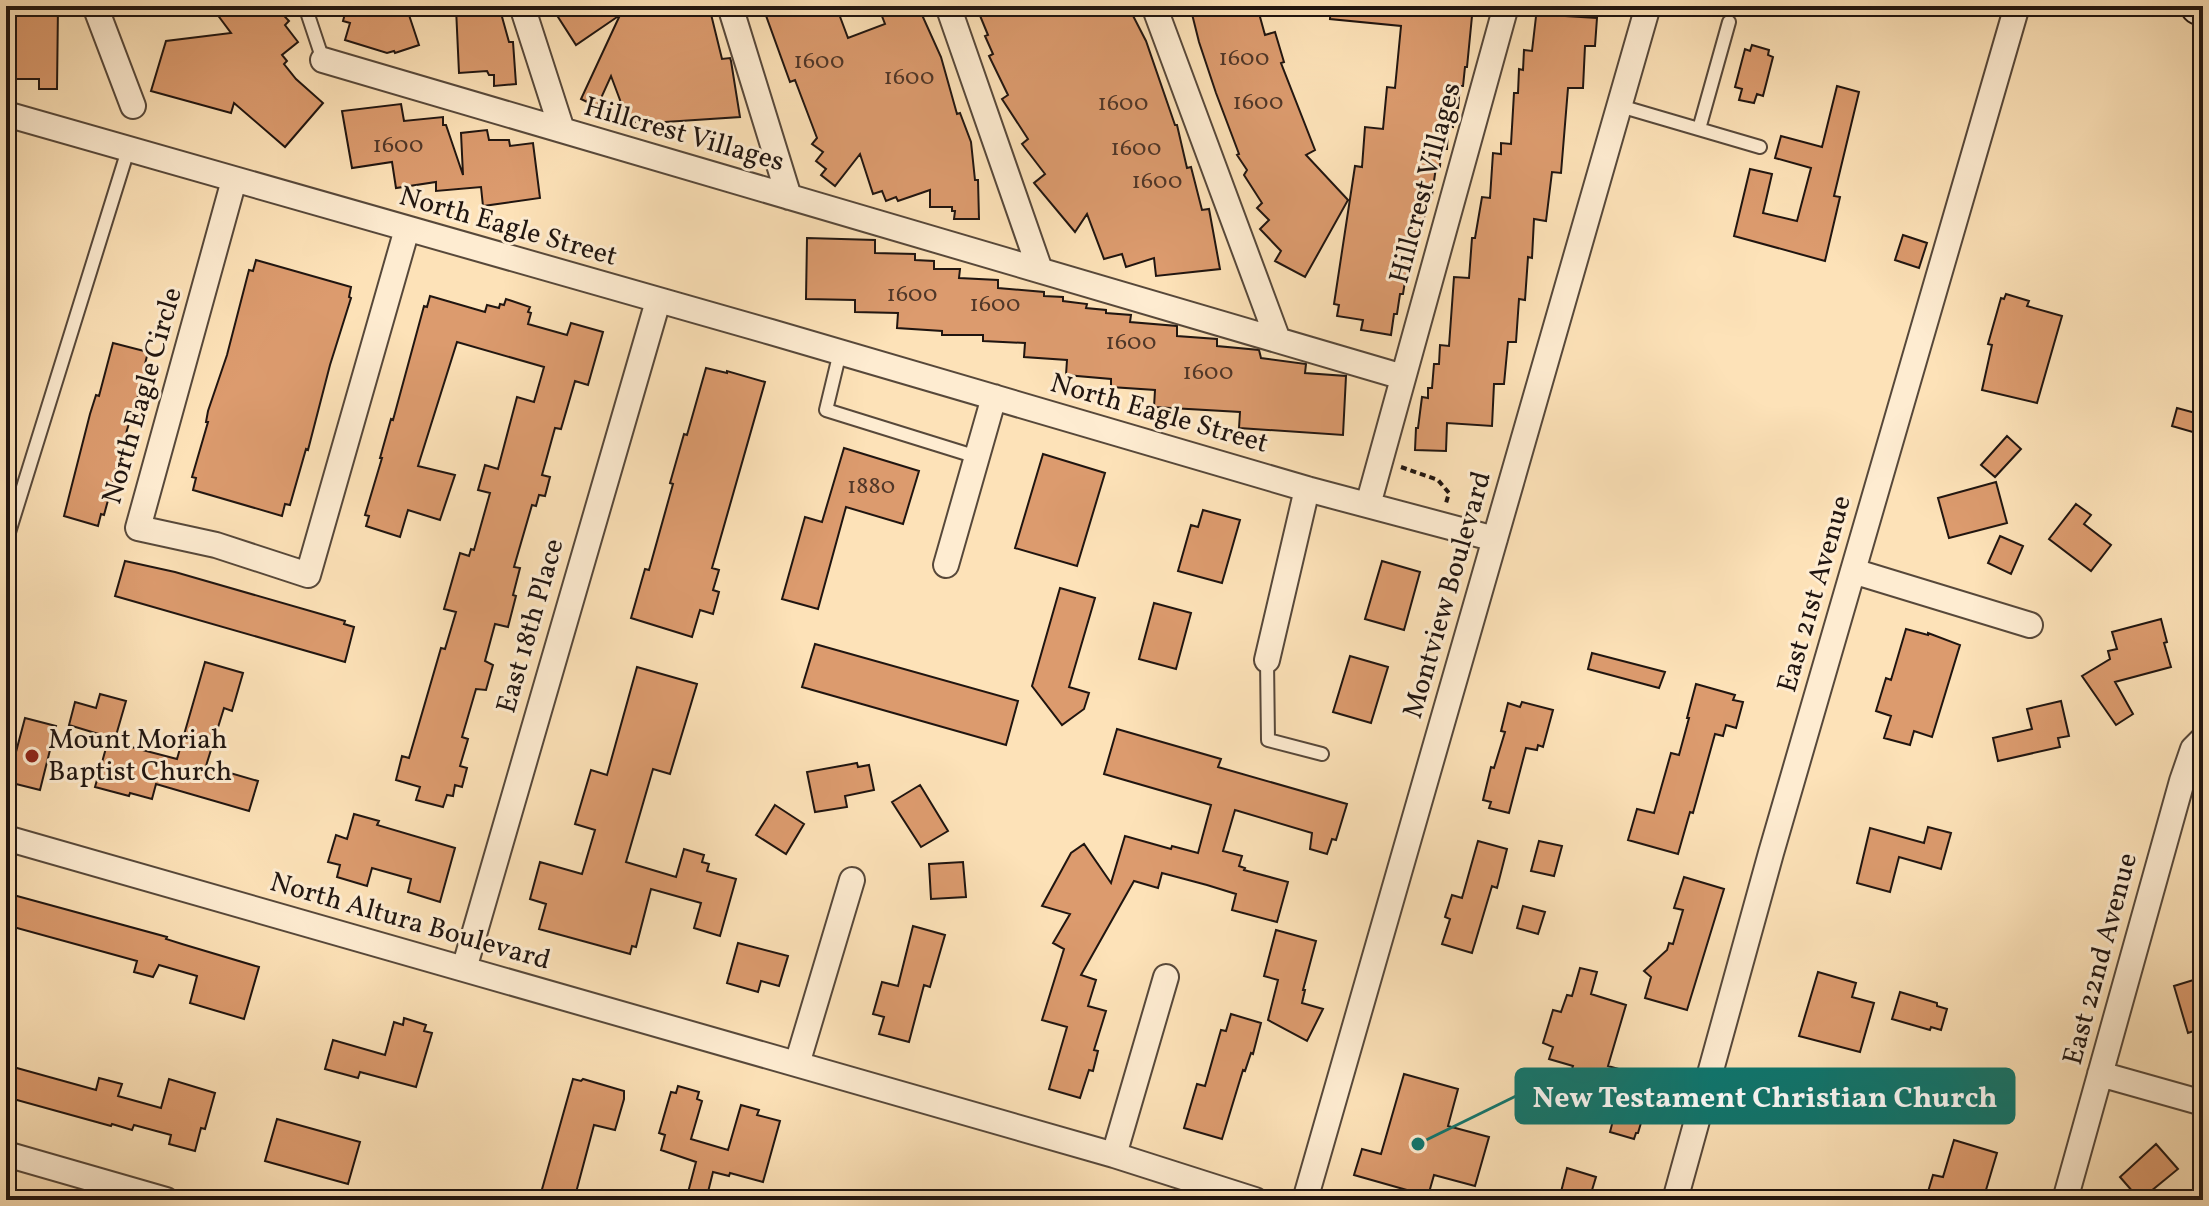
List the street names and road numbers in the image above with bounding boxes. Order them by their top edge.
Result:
street label: Hillcrest Villages [1380,78,1472,288]
street label: Hillcrest Villages [579,88,789,182]
street label: North Eagle Street [394,177,622,277]
street label: North Eagle Circle [93,283,193,509]
street label: North Eagle Street [1045,364,1273,464]
street label: Montview Boulevard [1394,467,1502,723]
street label: East 21st Avenue [1768,491,1862,697]
street label: East 18th Place [487,534,575,718]
street label: East 22nd Avenue [2054,849,2148,1069]
street label: North Altura Boulevard [265,863,555,981]

